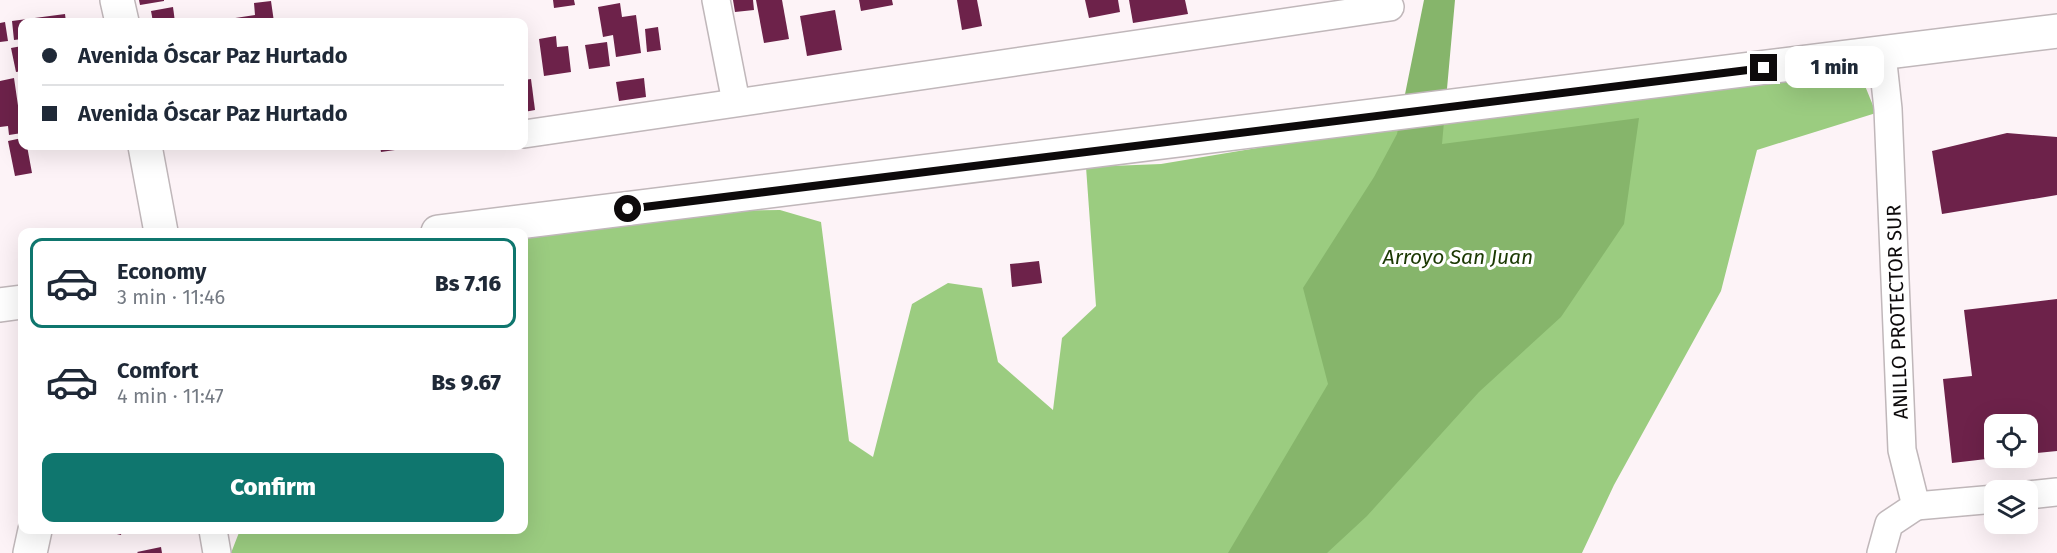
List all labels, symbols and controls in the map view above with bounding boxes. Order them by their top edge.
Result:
text: Avenida Óscar Paz Hurtado [78,42,348,69]
callout: 1 min [1785,47,1884,89]
route end [1750,54,1777,81]
text: 1 min [1811,55,1858,79]
text: Avenida Óscar Paz Hurtado [78,100,348,127]
route start [614,195,641,222]
street label: ANILLO PROTECTOR SUR [1881,204,1913,420]
water label: Arroyo San Juan [1382,244,1533,270]
icon: car [45,256,99,310]
text: Economy [117,258,206,285]
text: Bs 7.16 [435,270,501,297]
text: 3 min · 11:46 [117,285,225,309]
icon: car [45,355,99,409]
text: Comfort [117,357,198,384]
text: Bs 9.67 [432,369,501,396]
text: 4 min · 11:47 [117,384,224,408]
map controls [1984,414,2038,534]
button: locate [1984,414,2038,468]
button: Confirm [42,453,504,522]
button: layers [1984,480,2038,534]

